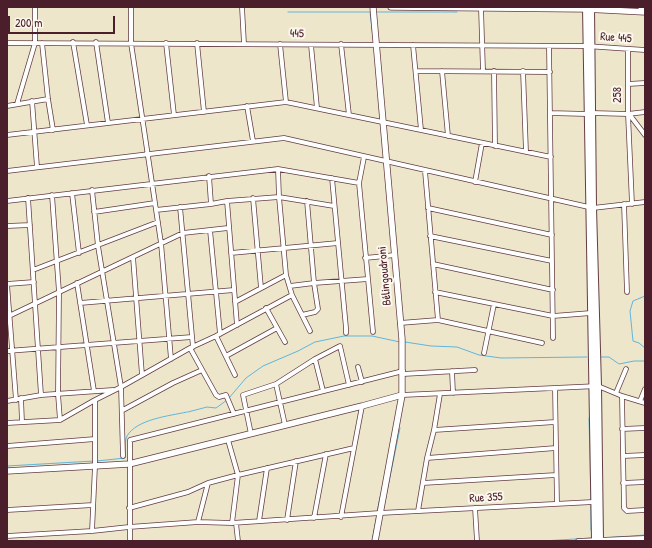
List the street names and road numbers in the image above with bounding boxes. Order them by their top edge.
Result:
street label: 445 [290,27,304,41]
street label: Rue 445 [600,30,632,46]
street label: 258 [611,87,625,103]
street label: Bélingoudroni [375,246,395,306]
street label: Rue 355 [469,490,503,506]

